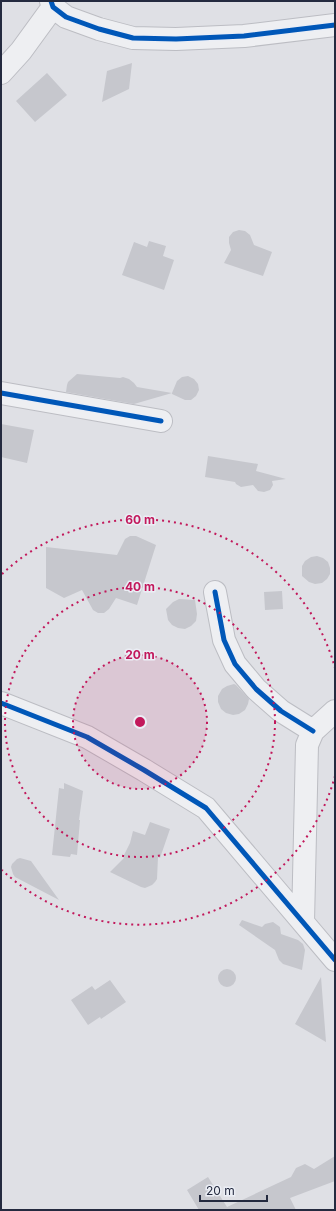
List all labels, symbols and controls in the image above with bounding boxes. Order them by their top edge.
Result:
text: 60 m [125,512,155,527]
text: 40 m [125,579,155,594]
text: 20 m [125,647,155,662]
centre of rings [133,715,147,729]
scale bar [200,1177,267,1203]
text: 20 m [206,1183,235,1198]

